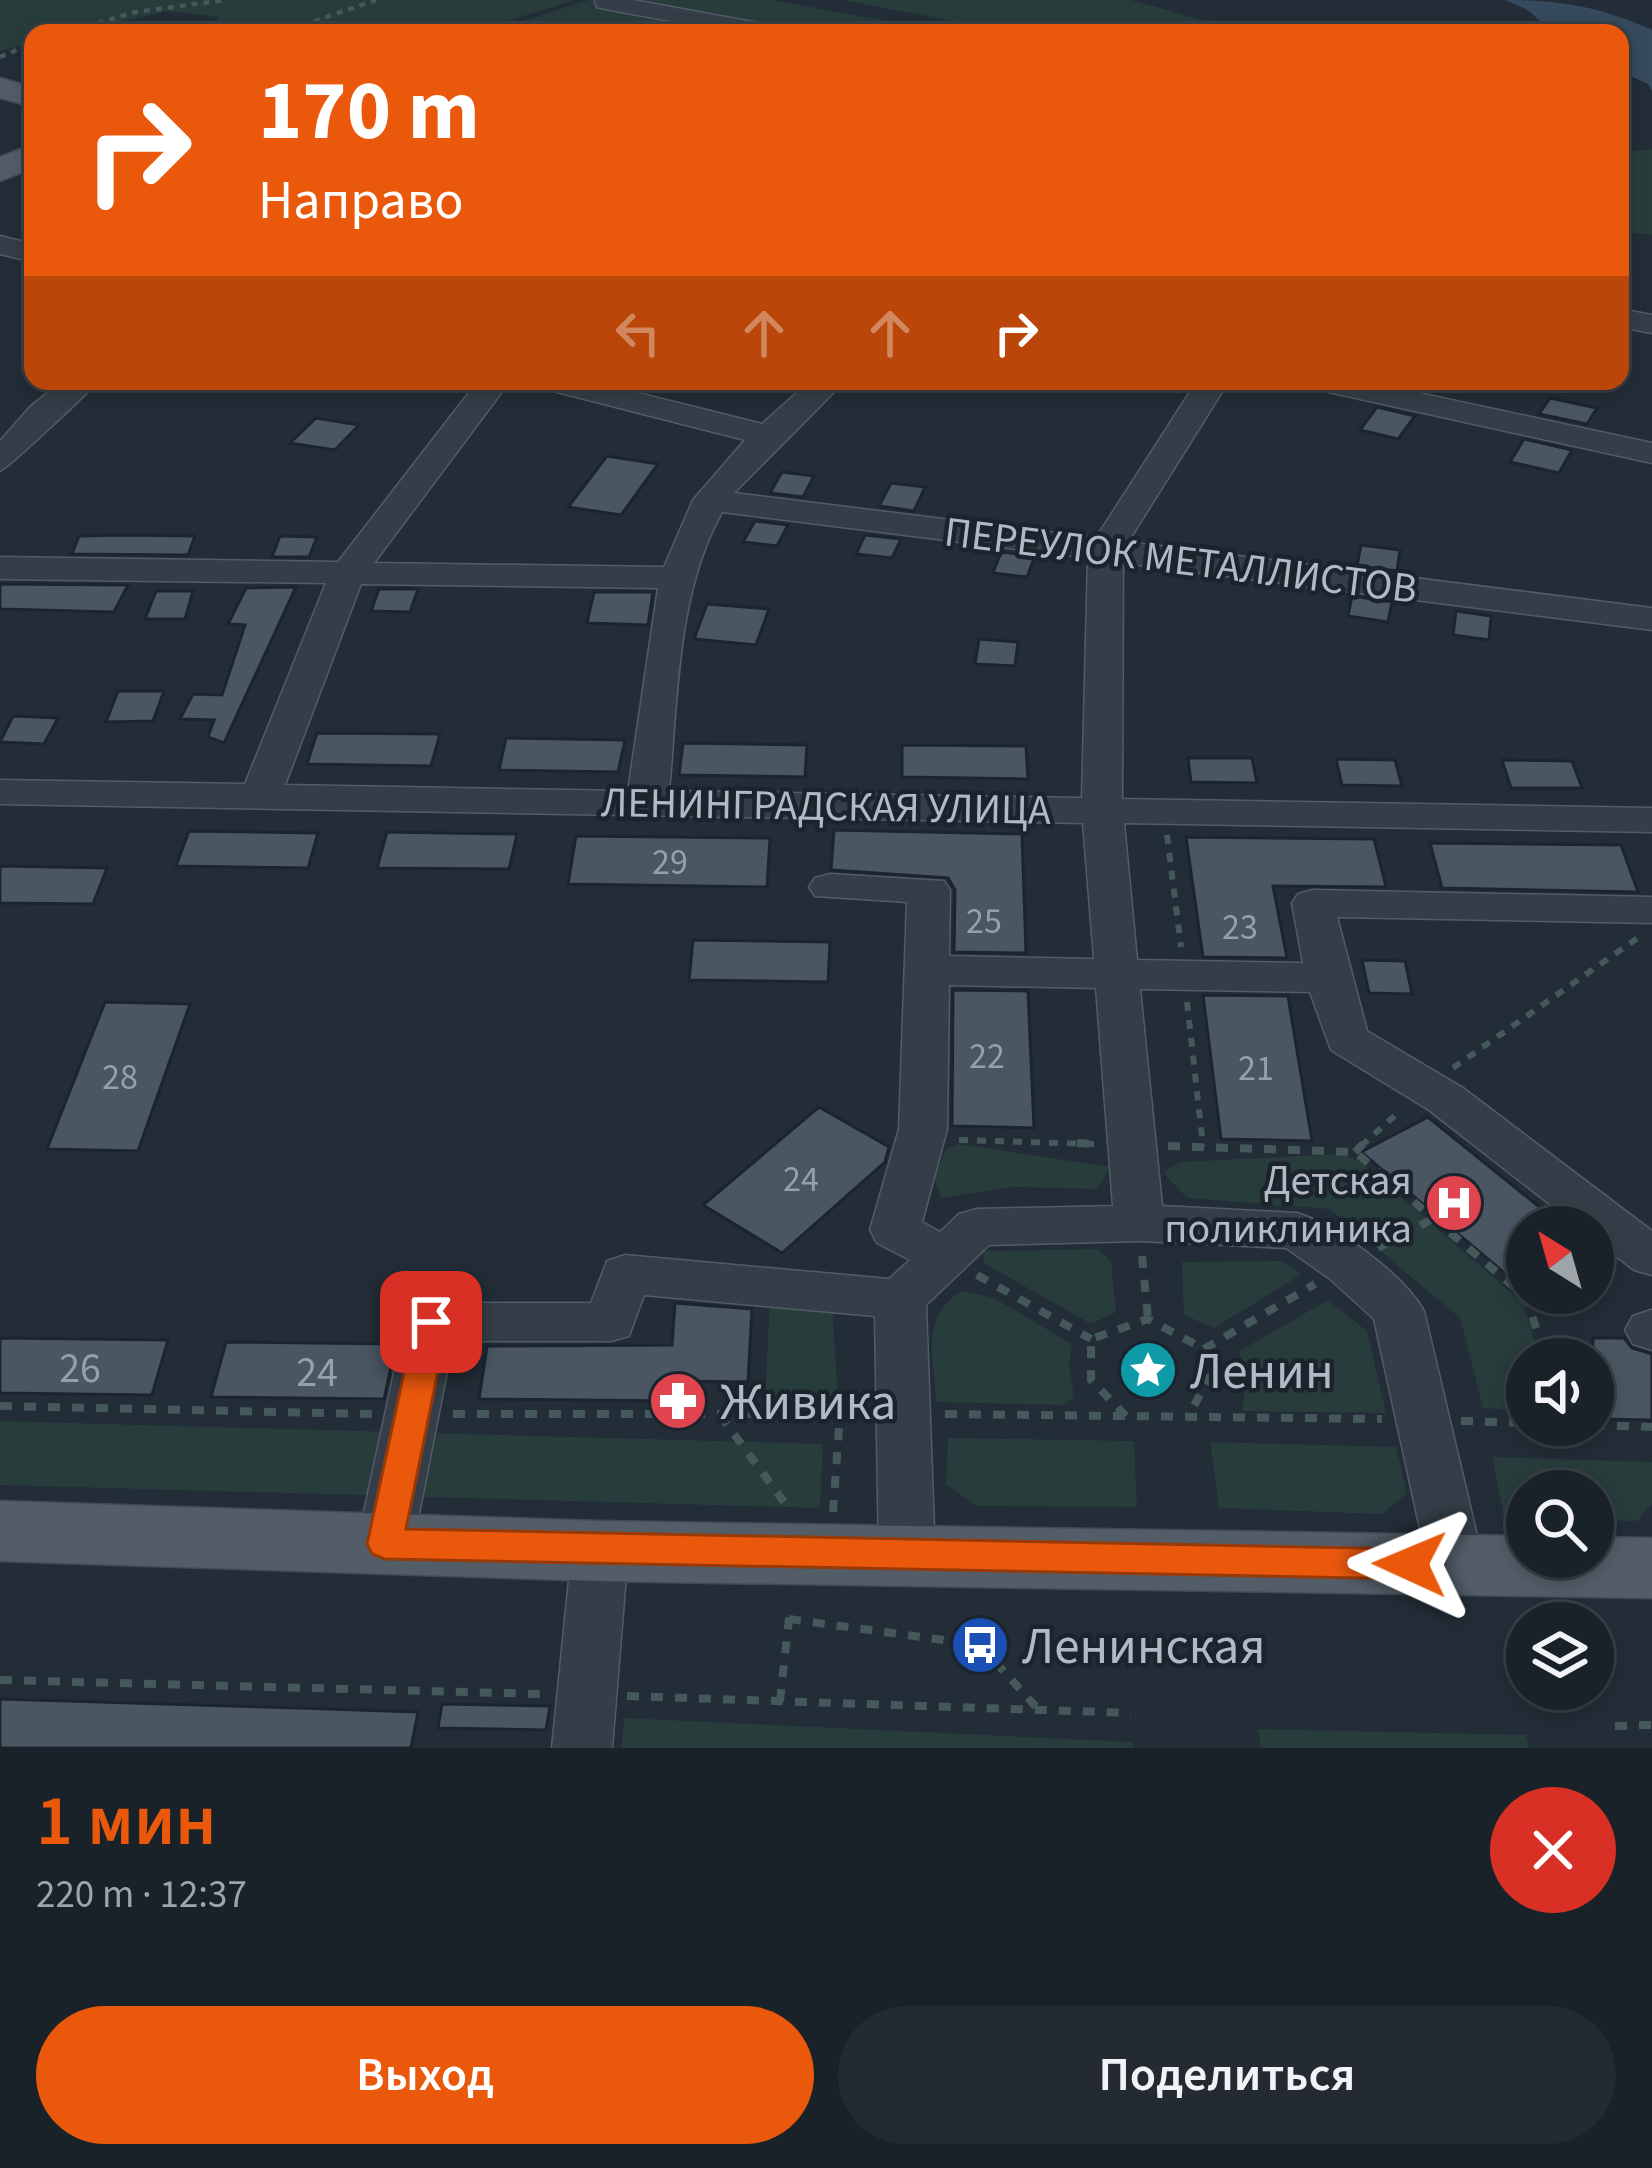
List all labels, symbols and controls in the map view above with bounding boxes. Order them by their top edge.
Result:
text: 170 m [258,52,480,172]
icon: right [60,72,216,228]
text: Направо [258,163,463,240]
icon: left [605,300,671,366]
icon: ahead [731,300,797,366]
icon: ahead [857,300,923,366]
icon: right [983,300,1049,366]
street label: ПЕРЕУЛОК МЕТАЛЛИСТОВ [941,502,1420,620]
street label: ЛЕНИНГРАДСКАЯ УЛИЦА [601,773,1052,841]
house number: 29 [652,837,688,888]
house number: 25 [966,896,1002,947]
house number: 23 [1222,902,1258,953]
house number: 22 [969,1031,1005,1082]
house number: 21 [1238,1043,1274,1094]
house number: 28 [102,1052,138,1103]
place label: Детская поликлиника [1164,1151,1412,1259]
house number: 24 [783,1154,819,1205]
hospital icon: Детская поликлиника [1423,1172,1485,1234]
north arrow [1506,1206,1614,1314]
map controls [1506,1206,1614,1710]
pin [380,1271,482,1373]
icon: arrive [398,1289,464,1355]
place label: Ленин [1190,1336,1334,1408]
button: sound [1506,1338,1614,1446]
house number: 26 [59,1339,101,1399]
place icon: Ленин [1117,1339,1179,1401]
house number: 24 [296,1343,338,1403]
place label: Живика [720,1367,896,1439]
pharmacy icon: Живика [647,1370,709,1432]
button: search [1506,1470,1614,1578]
position arrow [1347,1501,1473,1627]
button: layers [1506,1602,1614,1710]
place label: Ленинская [1022,1611,1266,1683]
bus stop icon: Ленинская [949,1614,1011,1676]
text: 1 мин [36,1770,216,1873]
button: close [1490,1787,1616,1913]
text: 220 m · 12:37 [36,1867,247,1923]
button: Выход [36,2006,814,2144]
button: Поделиться [838,2006,1616,2144]

